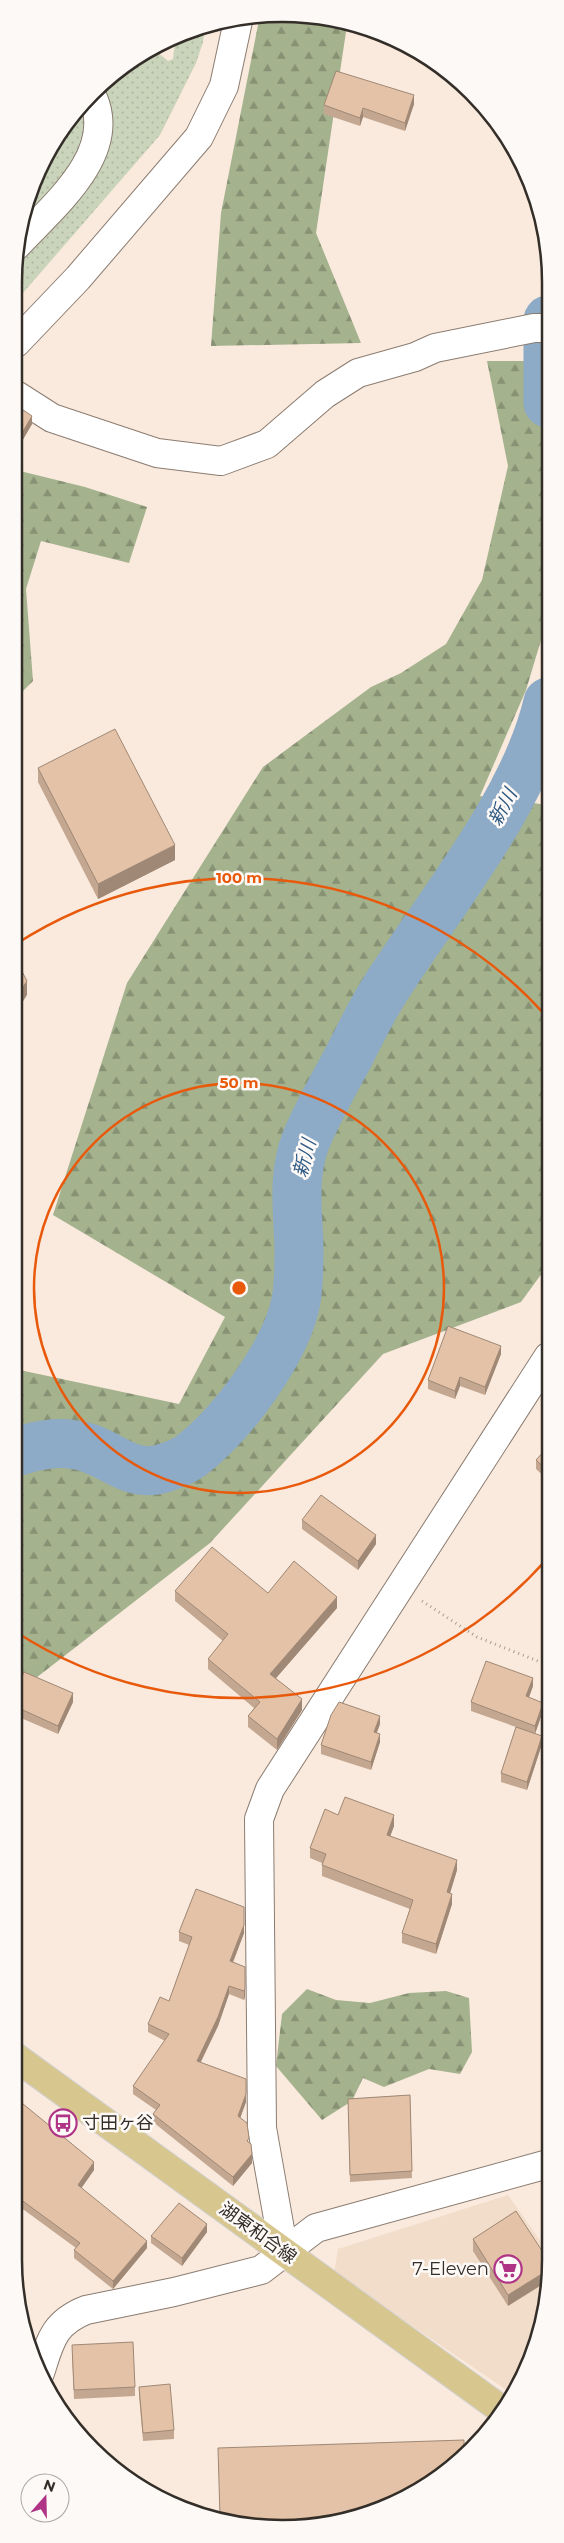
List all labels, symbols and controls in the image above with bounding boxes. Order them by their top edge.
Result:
water label: 新川 [483,783,522,829]
text: 100 m [216,868,262,887]
text: 50 m [219,1073,259,1092]
water label: 新川 [288,1135,321,1179]
centre of rings [230,1279,248,1297]
bus stop icon: 寸田ヶ谷 [48,2108,78,2138]
place label: 寸田ヶ谷 [82,2112,154,2134]
street label: 湖東和合線 [215,2198,301,2268]
supermarket icon: 7-Eleven [493,2254,523,2284]
place label: 7-Eleven [412,2258,489,2280]
north arrow [20,2473,70,2523]
text: N [41,2475,58,2496]

